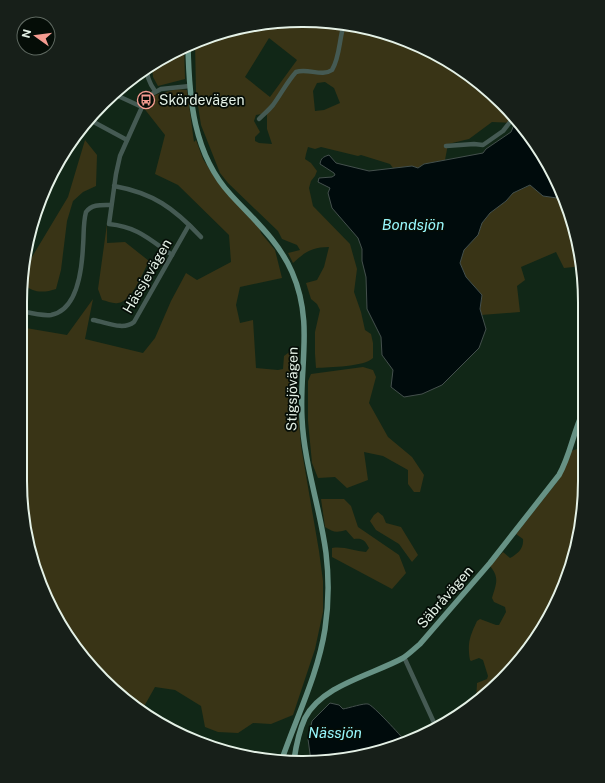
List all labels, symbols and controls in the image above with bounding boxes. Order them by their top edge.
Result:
north arrow [16,16,56,56]
text: N [19,28,33,39]
bus stop icon: Skördevägen [136,90,156,110]
place label: Skördevägen [159,92,244,108]
water label: Bondsjön [382,216,444,233]
street label: Hässjevägen [119,236,175,316]
street label: Stigsjövägen [283,347,301,431]
street label: Säbråvägen [414,563,476,631]
water label: Nässjön [308,724,362,741]

